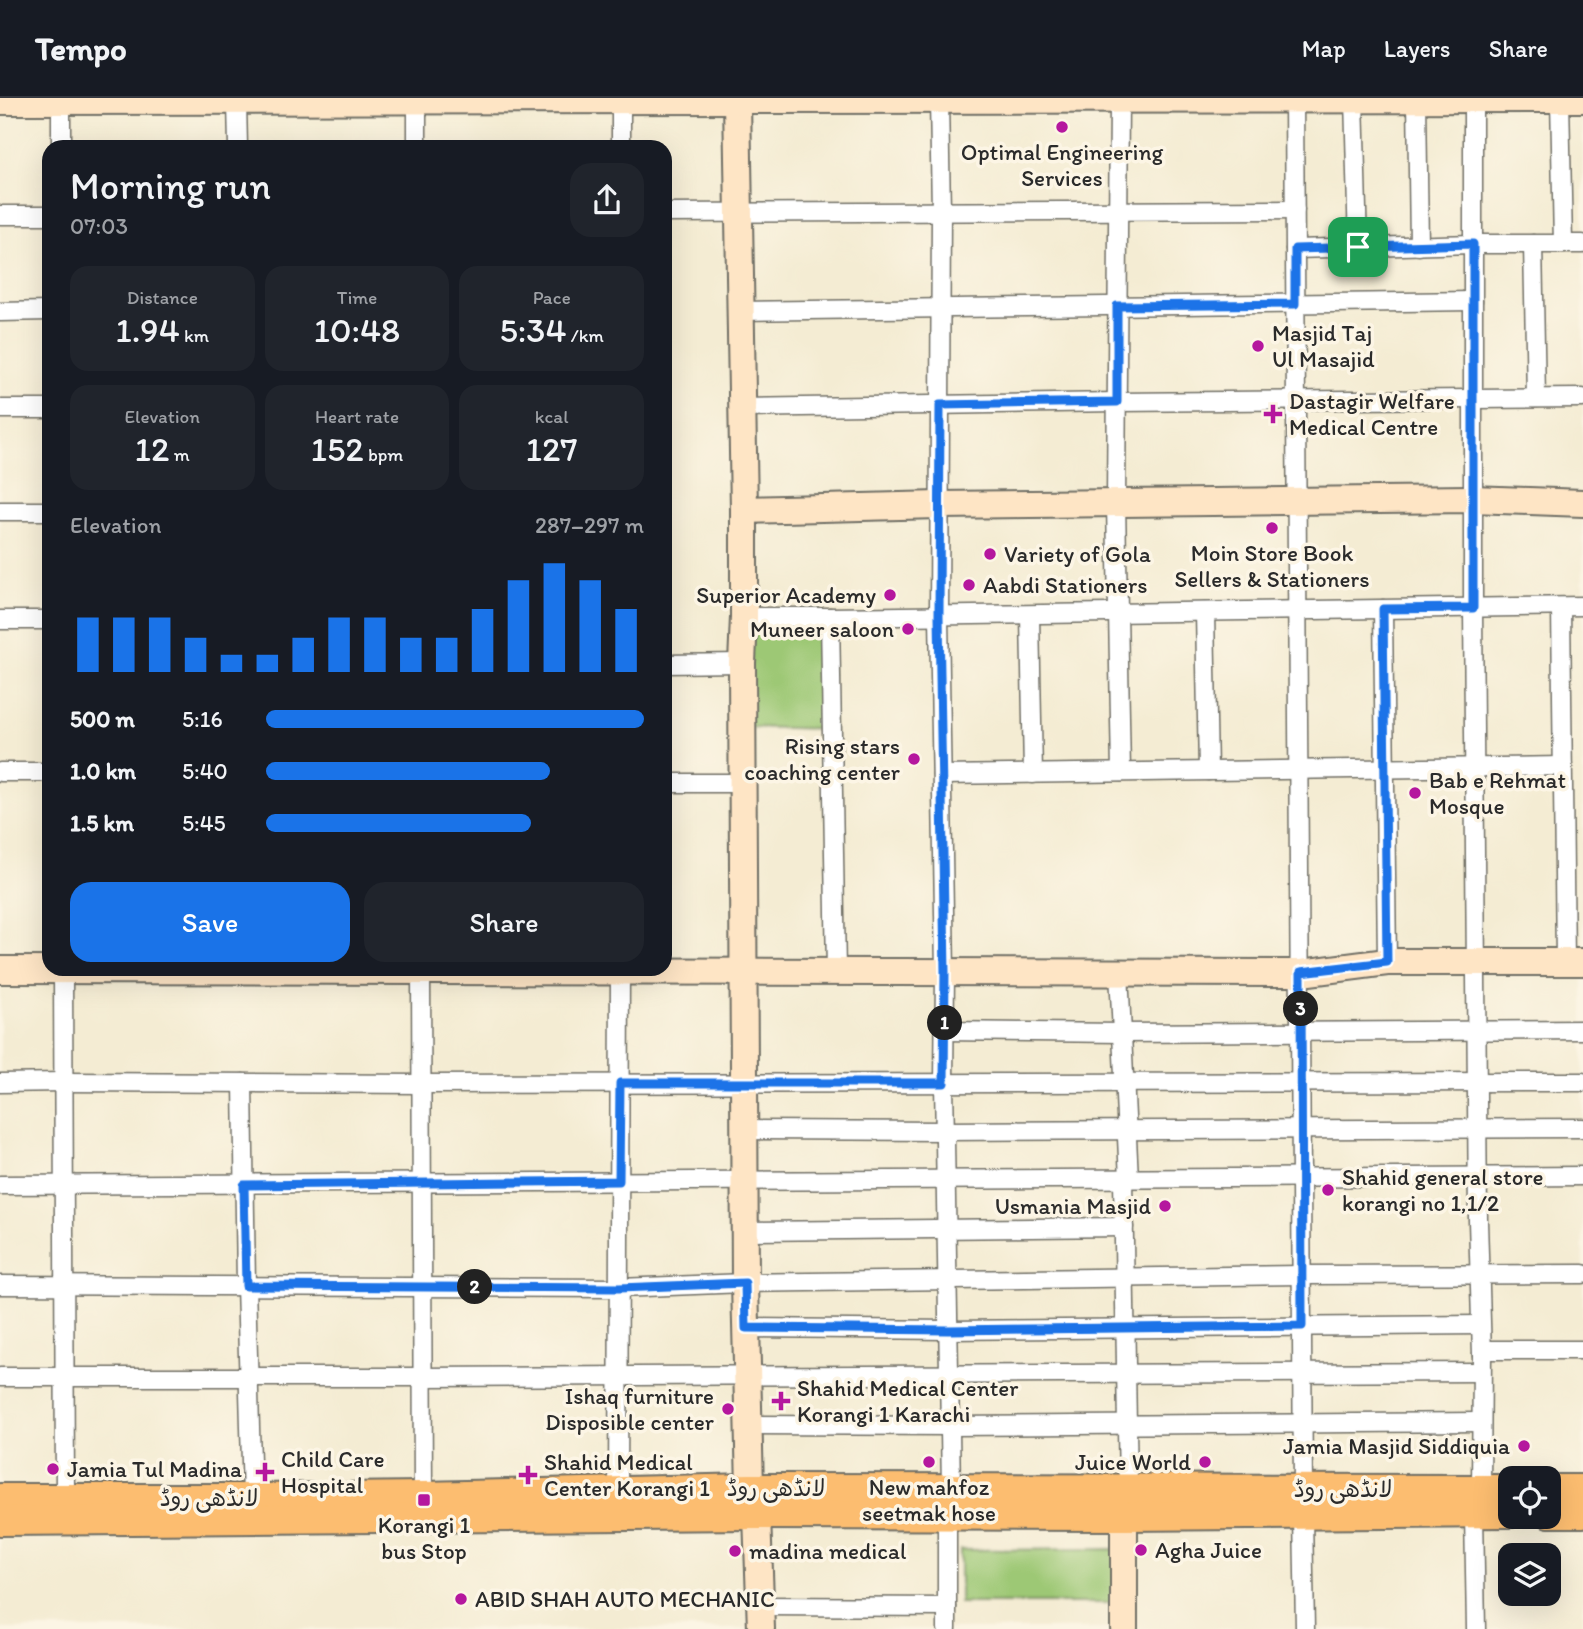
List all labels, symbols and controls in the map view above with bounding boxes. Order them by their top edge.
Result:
text: Tempo [35,29,127,68]
text: Map [1302,34,1346,63]
text: Layers [1384,34,1451,63]
text: Share [1489,34,1548,63]
marker: Optimal Engineering Services [1054,119,1070,135]
place label: Optimal Engineering Services [961,138,1163,192]
text: Morning run [70,163,271,209]
button: share [570,163,644,237]
text: 07:03 [70,212,128,240]
pin [1328,217,1388,277]
icon: arrive [1339,228,1377,266]
text: Distance [127,286,198,309]
text: Time [337,286,377,309]
text: Pace [533,286,571,309]
text: 1.94 [116,309,180,351]
text: 10:48 [314,309,400,351]
text: 5:34 [499,309,566,351]
place label: Masjid Taj Ul Masajid [1272,319,1375,373]
text: km [180,324,209,347]
text: /km [566,324,604,347]
marker: Masjid Taj Ul Masajid [1250,338,1266,354]
place label: Dastagir Welfare Medical Centre [1289,387,1455,441]
marker: Dastagir Welfare Medical Centre [1263,404,1283,424]
text: Elevation [125,405,200,428]
text: Heart rate [315,405,399,428]
text: kcal [535,405,569,428]
text: 12 [135,428,170,470]
text: 152 [311,428,364,470]
text: 127 [526,428,578,470]
text: m [170,443,190,466]
text: bpm [364,443,403,466]
text: Elevation [70,511,161,539]
text: 287–297 m [535,511,644,539]
marker: Moin Store Book Sellers & Stationers [1264,520,1280,536]
place label: Moin Store Book Sellers & Stationers [1174,539,1370,593]
place label: Variety of Gola [1004,540,1151,568]
marker: Variety of Gola [982,546,998,562]
place label: Aabdi Stationers [983,571,1147,599]
marker: Aabdi Stationers [961,577,977,593]
place label: Superior Academy [696,581,876,609]
marker: Superior Academy [882,587,898,603]
place label: Muneer saloon [750,615,894,643]
marker: Muneer saloon [900,621,916,637]
text: 500 m [70,705,135,733]
text: 5:16 [182,705,223,733]
place label: Rising stars coaching center [744,732,900,786]
marker: Rising stars coaching center [906,751,922,767]
text: 1.0 km [70,757,136,785]
text: 5:40 [182,757,228,785]
place label: Bab e Rehmat Mosque [1429,766,1566,820]
marker: Bab e Rehmat Mosque [1407,785,1423,801]
text: 1.5 km [70,809,134,837]
text: 5:45 [182,809,226,837]
button: Save [70,882,350,962]
button: Share [364,882,644,962]
pin: 3 [1284,992,1318,1026]
text: 3 [1295,997,1306,1020]
pin: 1 [928,1006,962,1040]
text: 1 [940,1011,949,1034]
place label: Shahid general store korangi no 1,1/2 [1342,1163,1544,1217]
marker: Shahid general store korangi no 1,1/2 [1320,1182,1336,1198]
place label: Usmania Masjid [995,1192,1151,1220]
marker: Usmania Masjid [1157,1198,1173,1214]
pin: 2 [458,1270,492,1304]
text: 2 [470,1275,480,1298]
place label: Shahid Medical Center Korangi 1 Karachi [797,1374,1018,1428]
place label: Ishaq furniture Disposible center [545,1382,714,1436]
marker: Shahid Medical Center Korangi 1 Karachi [771,1391,791,1411]
marker: Ishaq furniture Disposible center [720,1401,736,1417]
place label: Jamia Masjid Siddiquia [1283,1432,1510,1460]
marker: Jamia Masjid Siddiquia [1516,1438,1532,1454]
place label: Child Care Hospital [281,1445,385,1499]
place label: Shahid Medical Center Korangi 1 [544,1448,710,1502]
place label: Juice World [1075,1448,1191,1476]
marker: New mahfoz seetmak hose [921,1454,937,1470]
marker: Juice World [1197,1454,1213,1470]
place label: Jamia Tul Madina [67,1455,242,1483]
marker: Jamia Tul Madina [45,1461,61,1477]
marker: Child Care Hospital [255,1462,275,1482]
marker: Shahid Medical Center Korangi 1 [518,1465,538,1485]
map controls [1498,1466,1561,1606]
button: locate [1498,1466,1561,1529]
place label: New mahfoz seetmak hose [862,1473,996,1527]
street label: لانڈھی روڈ [727,1474,825,1503]
street label: لانڈھی روڈ [1294,1475,1392,1504]
street label: لانڈھی روڈ [160,1484,258,1513]
marker: Korangi 1 bus Stop [416,1492,432,1508]
place label: Korangi 1 bus Stop [378,1511,471,1565]
place label: Agha Juice [1155,1536,1262,1564]
place label: madina medical [749,1537,907,1565]
marker: Agha Juice [1133,1542,1149,1558]
marker: madina medical [727,1543,743,1559]
button: layers [1498,1543,1561,1606]
place label: ABID SHAH AUTO MECHANIC [475,1585,775,1613]
marker: ABID SHAH AUTO MECHANIC [453,1591,469,1607]

